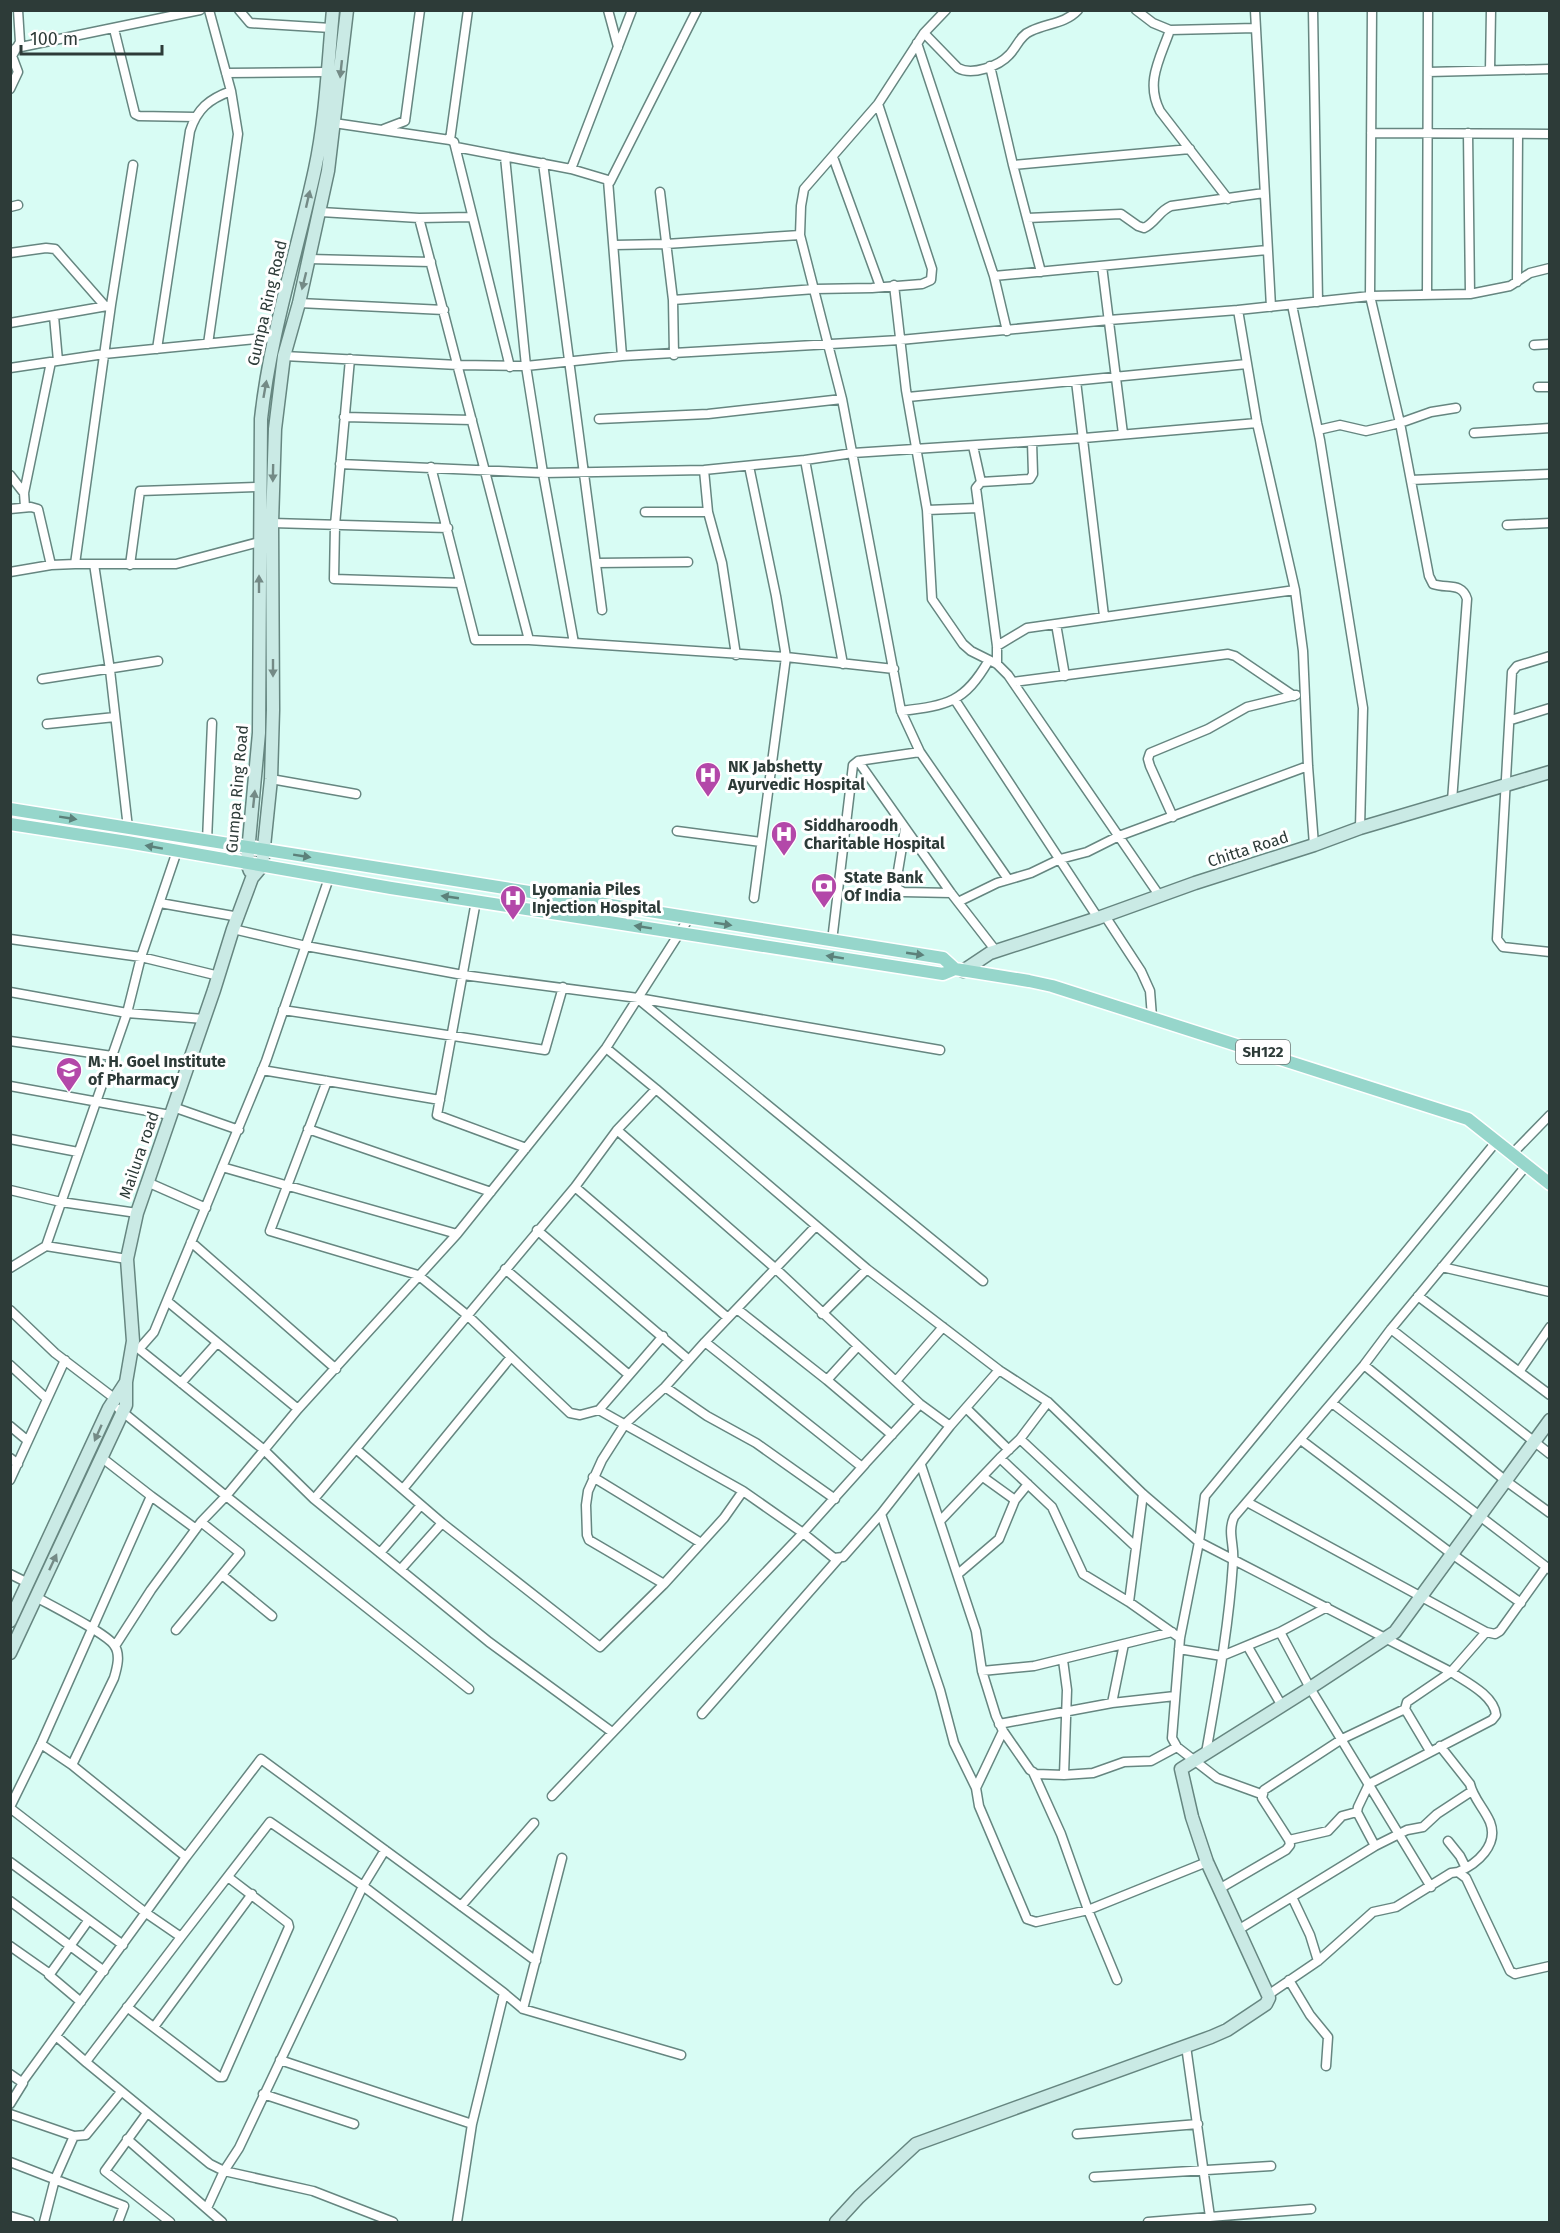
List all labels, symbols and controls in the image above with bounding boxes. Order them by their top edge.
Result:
scale bar [21,18,162,56]
text: 100 m [30,28,78,50]
one-way arrow [336,59,345,78]
one-way arrow [304,190,314,208]
street label: Gumpa Ring Road [243,238,291,368]
one-way arrow [299,272,308,291]
one-way arrow [260,379,269,398]
one-way arrow [268,463,278,482]
one-way arrow [254,574,264,593]
one-way arrow [268,658,278,677]
street label: Gumpa Ring Road [222,724,252,854]
place label: NK Jabshetty Ayurvedic Hospital [727,757,865,794]
hospital icon: NK Jabshetty Ayurvedic Hospital [693,760,723,798]
one-way arrow [249,790,259,809]
one-way arrow [59,814,78,823]
place label: Siddharoodh Charitable Hospital [804,816,945,853]
hospital icon: Siddharoodh Charitable Hospital [769,819,799,857]
street label: Chitta Road [1205,827,1291,871]
one-way arrow [145,842,164,851]
one-way arrow [293,852,312,861]
place label: State Bank Of India [844,868,923,905]
bank icon: State Bank Of India [809,871,839,909]
place label: Lyomania Piles Injection Hospital [532,880,661,917]
hospital icon: Lyomania Piles Injection Hospital [498,883,528,921]
one-way arrow [441,892,460,901]
one-way arrow [713,919,732,928]
one-way arrow [633,922,652,931]
one-way arrow [906,949,925,958]
one-way arrow [826,953,845,962]
road number: SH122 [1236,1040,1290,1064]
place label: M. H. Goel Institute of Pharmacy [88,1052,226,1089]
school or university icon: M. H. Goel Institute of Pharmacy [54,1055,84,1093]
street label: Mailura road [115,1109,163,1201]
one-way arrow [93,1424,102,1441]
one-way arrow [48,1553,58,1571]

